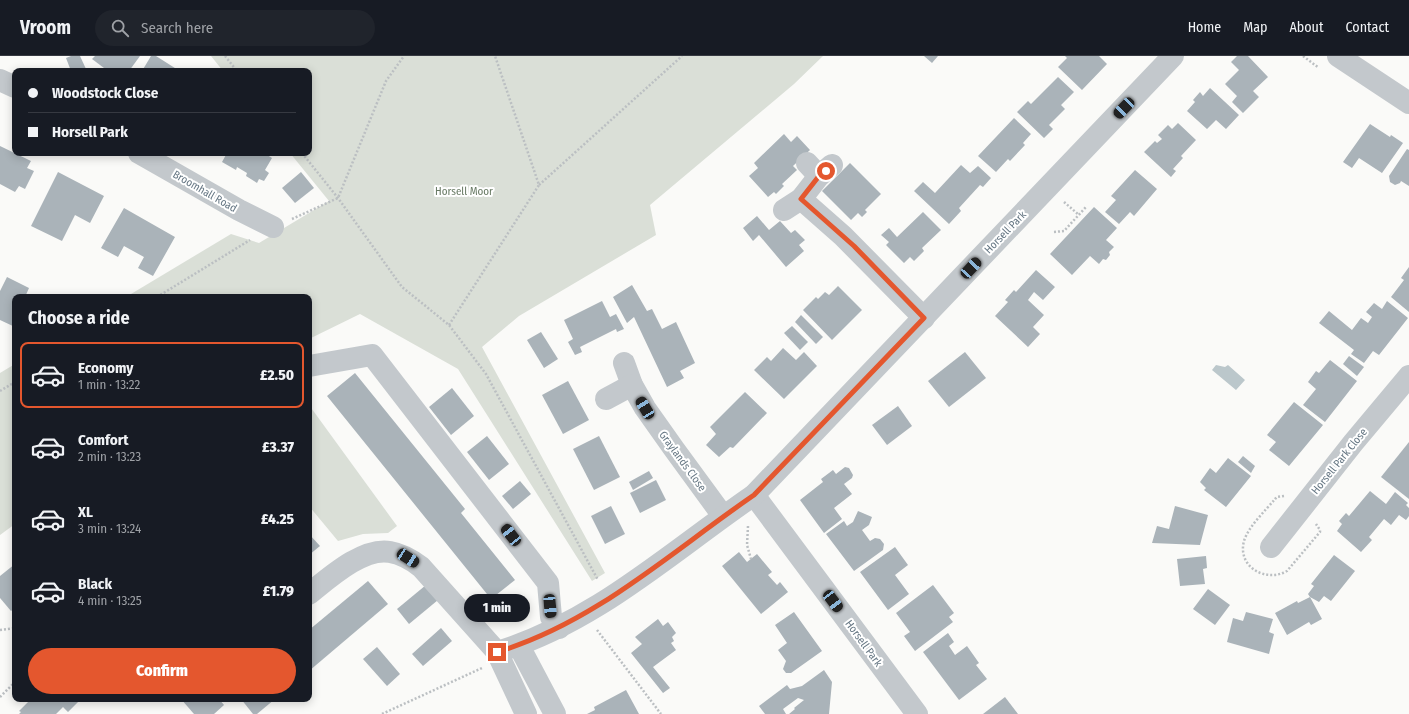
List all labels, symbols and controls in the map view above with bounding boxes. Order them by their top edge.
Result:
search box [95,10,375,46]
text: Vroom [20,16,71,39]
icon: search [109,17,131,39]
text: Search here [141,19,213,37]
text: Home [1188,19,1221,36]
text: Map [1243,19,1267,36]
text: About [1289,19,1324,36]
text: Contact [1346,19,1389,36]
text: Woodstock Close [52,84,158,102]
car [1111,95,1137,121]
text: Horsell Park [52,123,128,141]
route start [817,162,835,180]
street label: Broomhall Road [170,168,239,215]
park label: Horsell Moor [435,185,493,198]
street label: Horsell Park [982,208,1029,256]
car [958,255,984,281]
text: Choose a ride [28,307,130,329]
icon: car [30,357,66,393]
text: Economy [78,359,133,377]
text: £2.50 [260,366,294,384]
text: 1 min · 13:22 [78,377,140,392]
car [634,395,656,421]
street label: Horsell Park Close [1309,426,1370,497]
icon: car [30,429,66,465]
street label: Graylands Close [656,429,709,494]
text: Comfort [78,431,129,449]
text: £3.37 [262,438,294,456]
text: 2 min · 13:23 [78,449,141,464]
icon: car [30,501,66,537]
text: XL [78,503,93,521]
text: £4.25 [261,510,294,528]
text: 3 min · 13:24 [78,521,141,536]
car [499,522,523,548]
car [395,546,421,570]
icon: car [30,573,66,609]
text: Black [78,575,112,593]
text: £1.79 [263,582,294,600]
car [821,588,845,614]
text: 4 min · 13:25 [78,593,142,608]
callout: 1 min [464,594,530,622]
car [543,594,557,618]
text: 1 min [483,600,511,615]
street label: Horsell Park [842,618,885,670]
route end [488,643,506,661]
button: Confirm [28,648,296,694]

